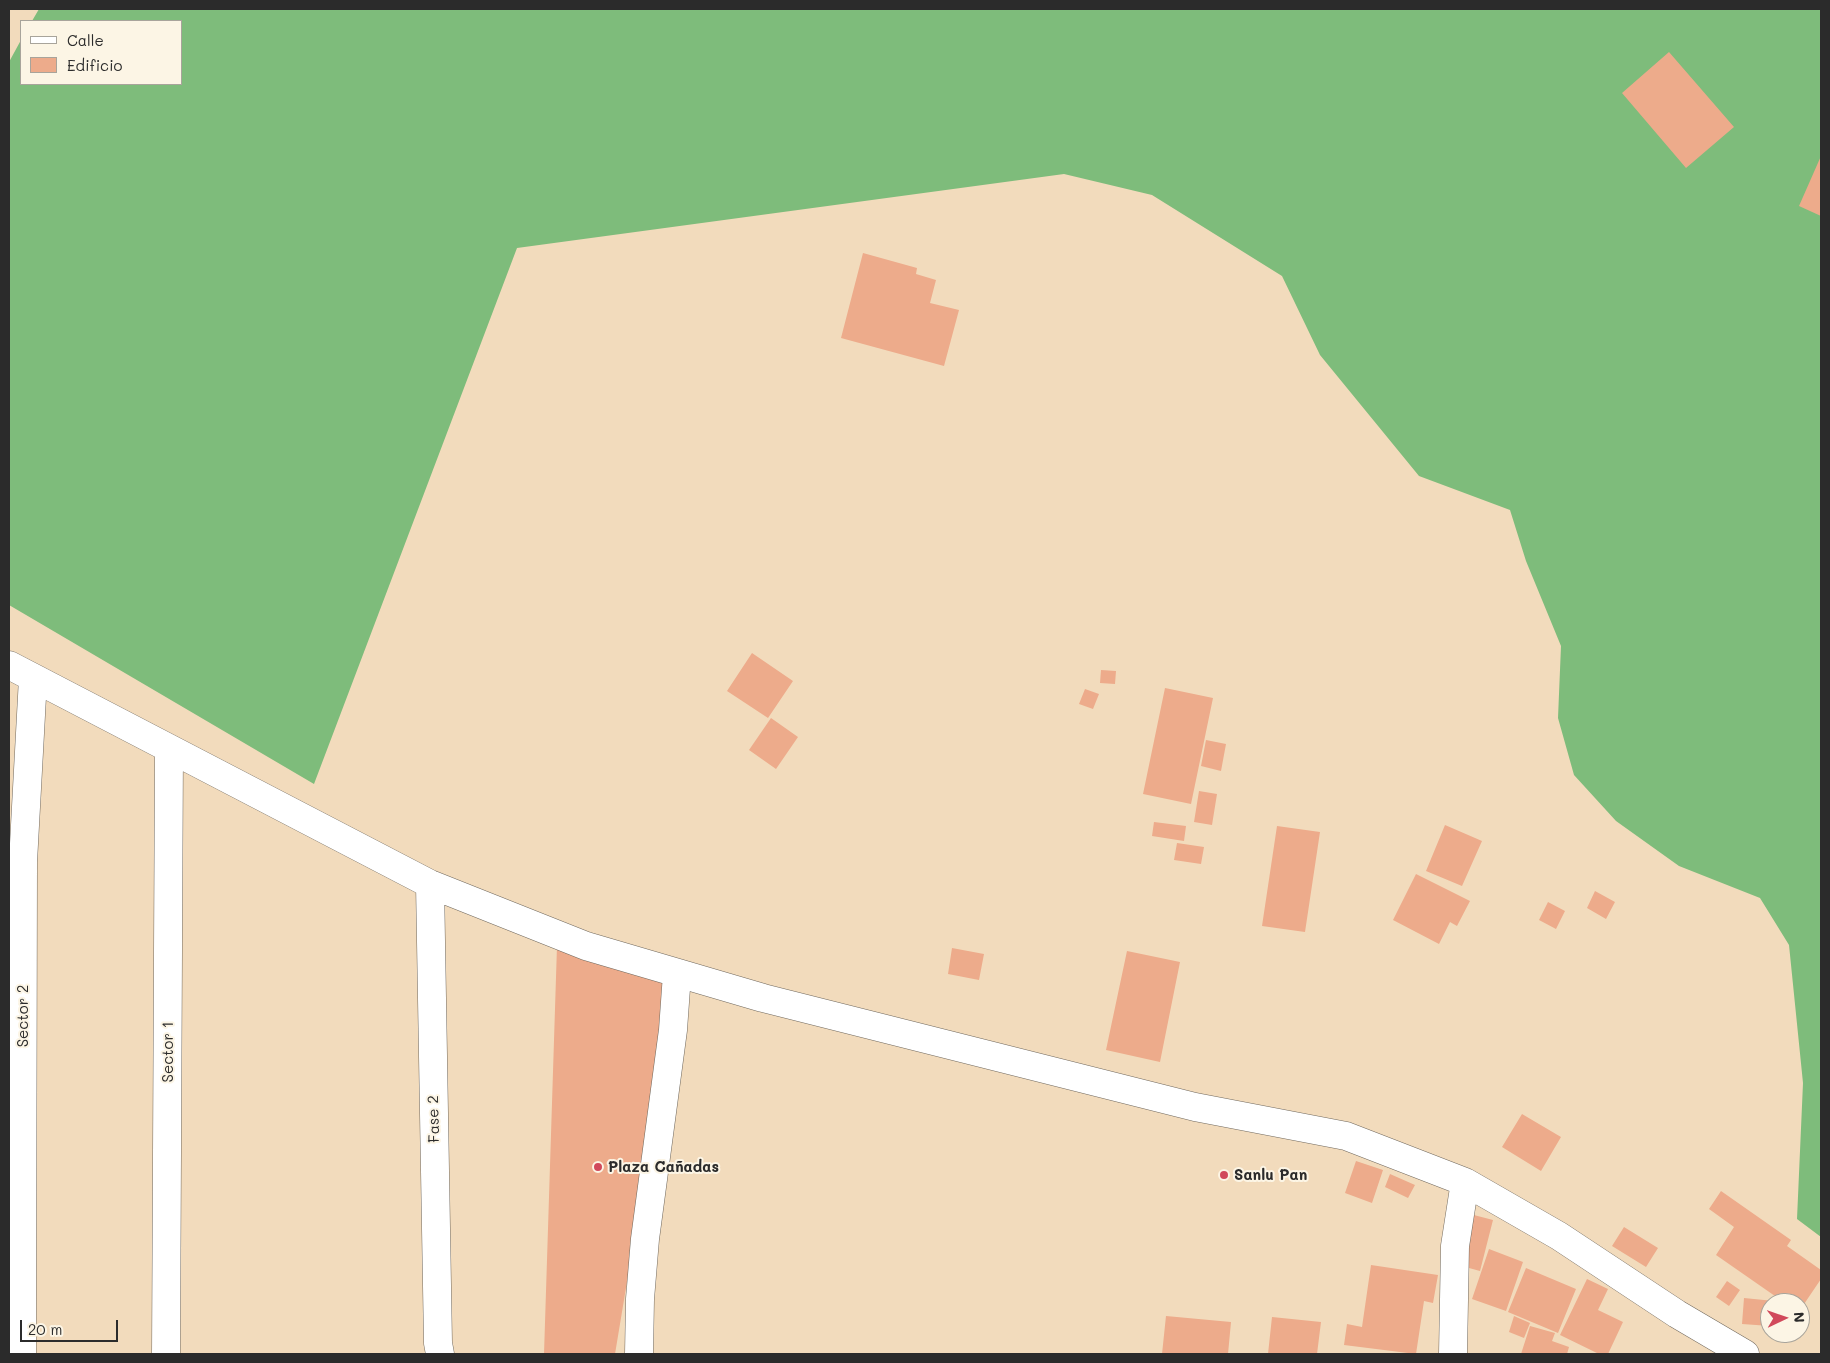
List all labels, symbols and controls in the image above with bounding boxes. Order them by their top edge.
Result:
legend [20,20,182,85]
text: Calle [67,30,104,50]
text: Edificio [67,55,122,75]
street label: Sector 2 [14,985,32,1047]
street label: Sector 1 [159,1021,177,1083]
street label: Fase 2 [425,1095,443,1143]
place label: Plaza Cañadas [608,1158,719,1176]
marker: Plaza Cañadas [592,1161,604,1173]
place label: Sanlu Pan [1234,1166,1307,1184]
marker: Sanlu Pan [1218,1169,1230,1181]
north arrow [1760,1293,1810,1343]
scale bar [22,1310,120,1342]
text: N [1790,1311,1809,1323]
text: 20 m [28,1319,62,1339]

